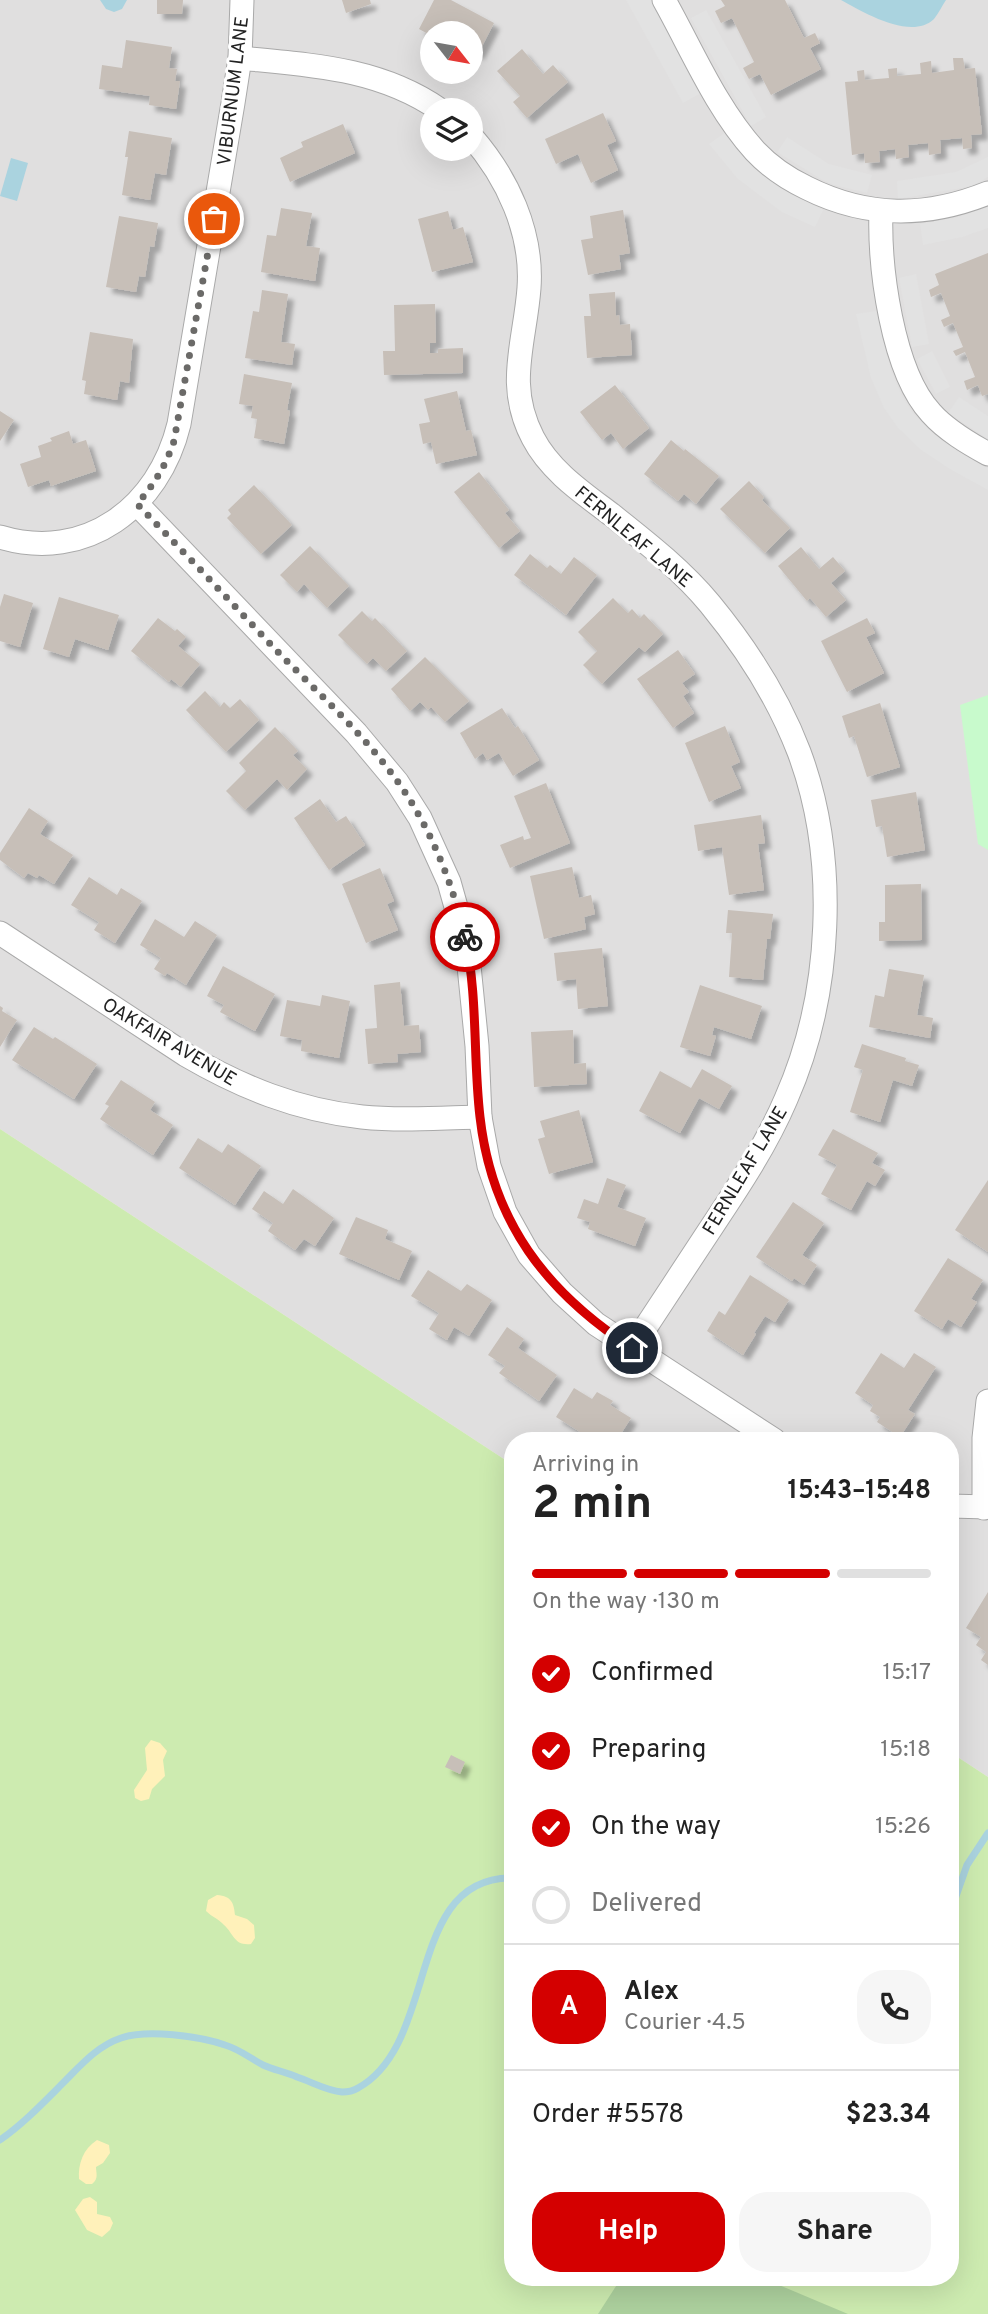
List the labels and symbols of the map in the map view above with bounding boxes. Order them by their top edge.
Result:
street label: VIBURNUM LANE [213,15,255,167]
north arrow [420,21,483,84]
pin [184,189,244,249]
street label: FERNLEAF LANE [569,481,696,594]
courier [430,902,500,972]
street label: OAKFAIR AVENUE [97,993,241,1092]
street label: FERNLEAF LANE [698,1102,794,1240]
pin [602,1318,662,1378]

